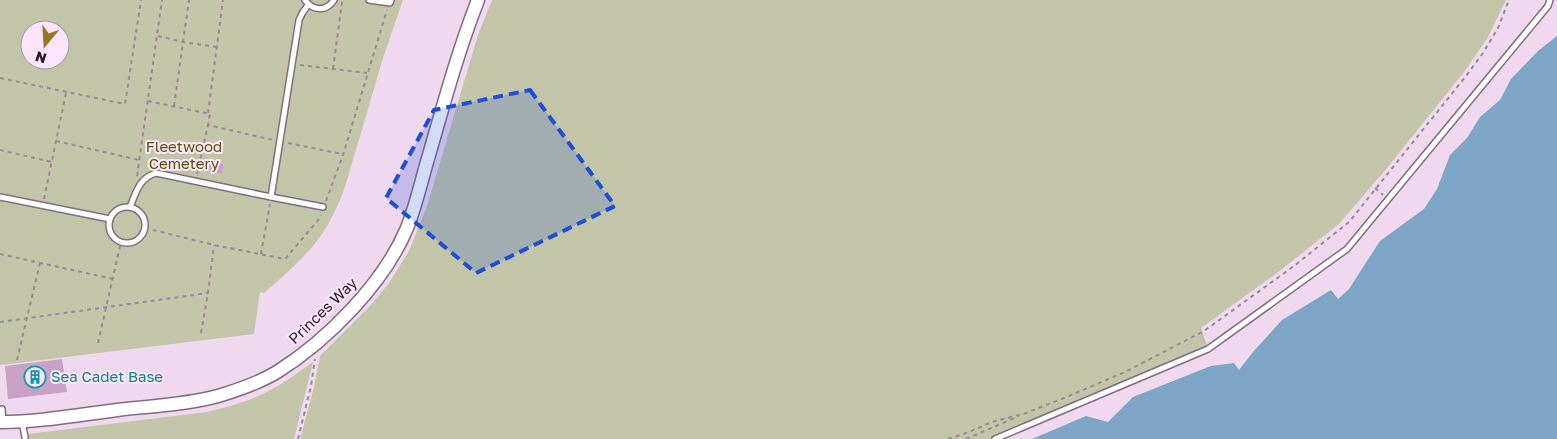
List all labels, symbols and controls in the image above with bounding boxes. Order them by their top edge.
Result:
north arrow [20,20,70,70]
text: N [33,48,49,68]
park label: Fleetwood Cemetery [146,137,222,172]
street label: Princes Way [284,273,361,347]
building icon: Sea Cadet Base [23,365,47,389]
place label: Sea Cadet Base [51,367,163,385]

